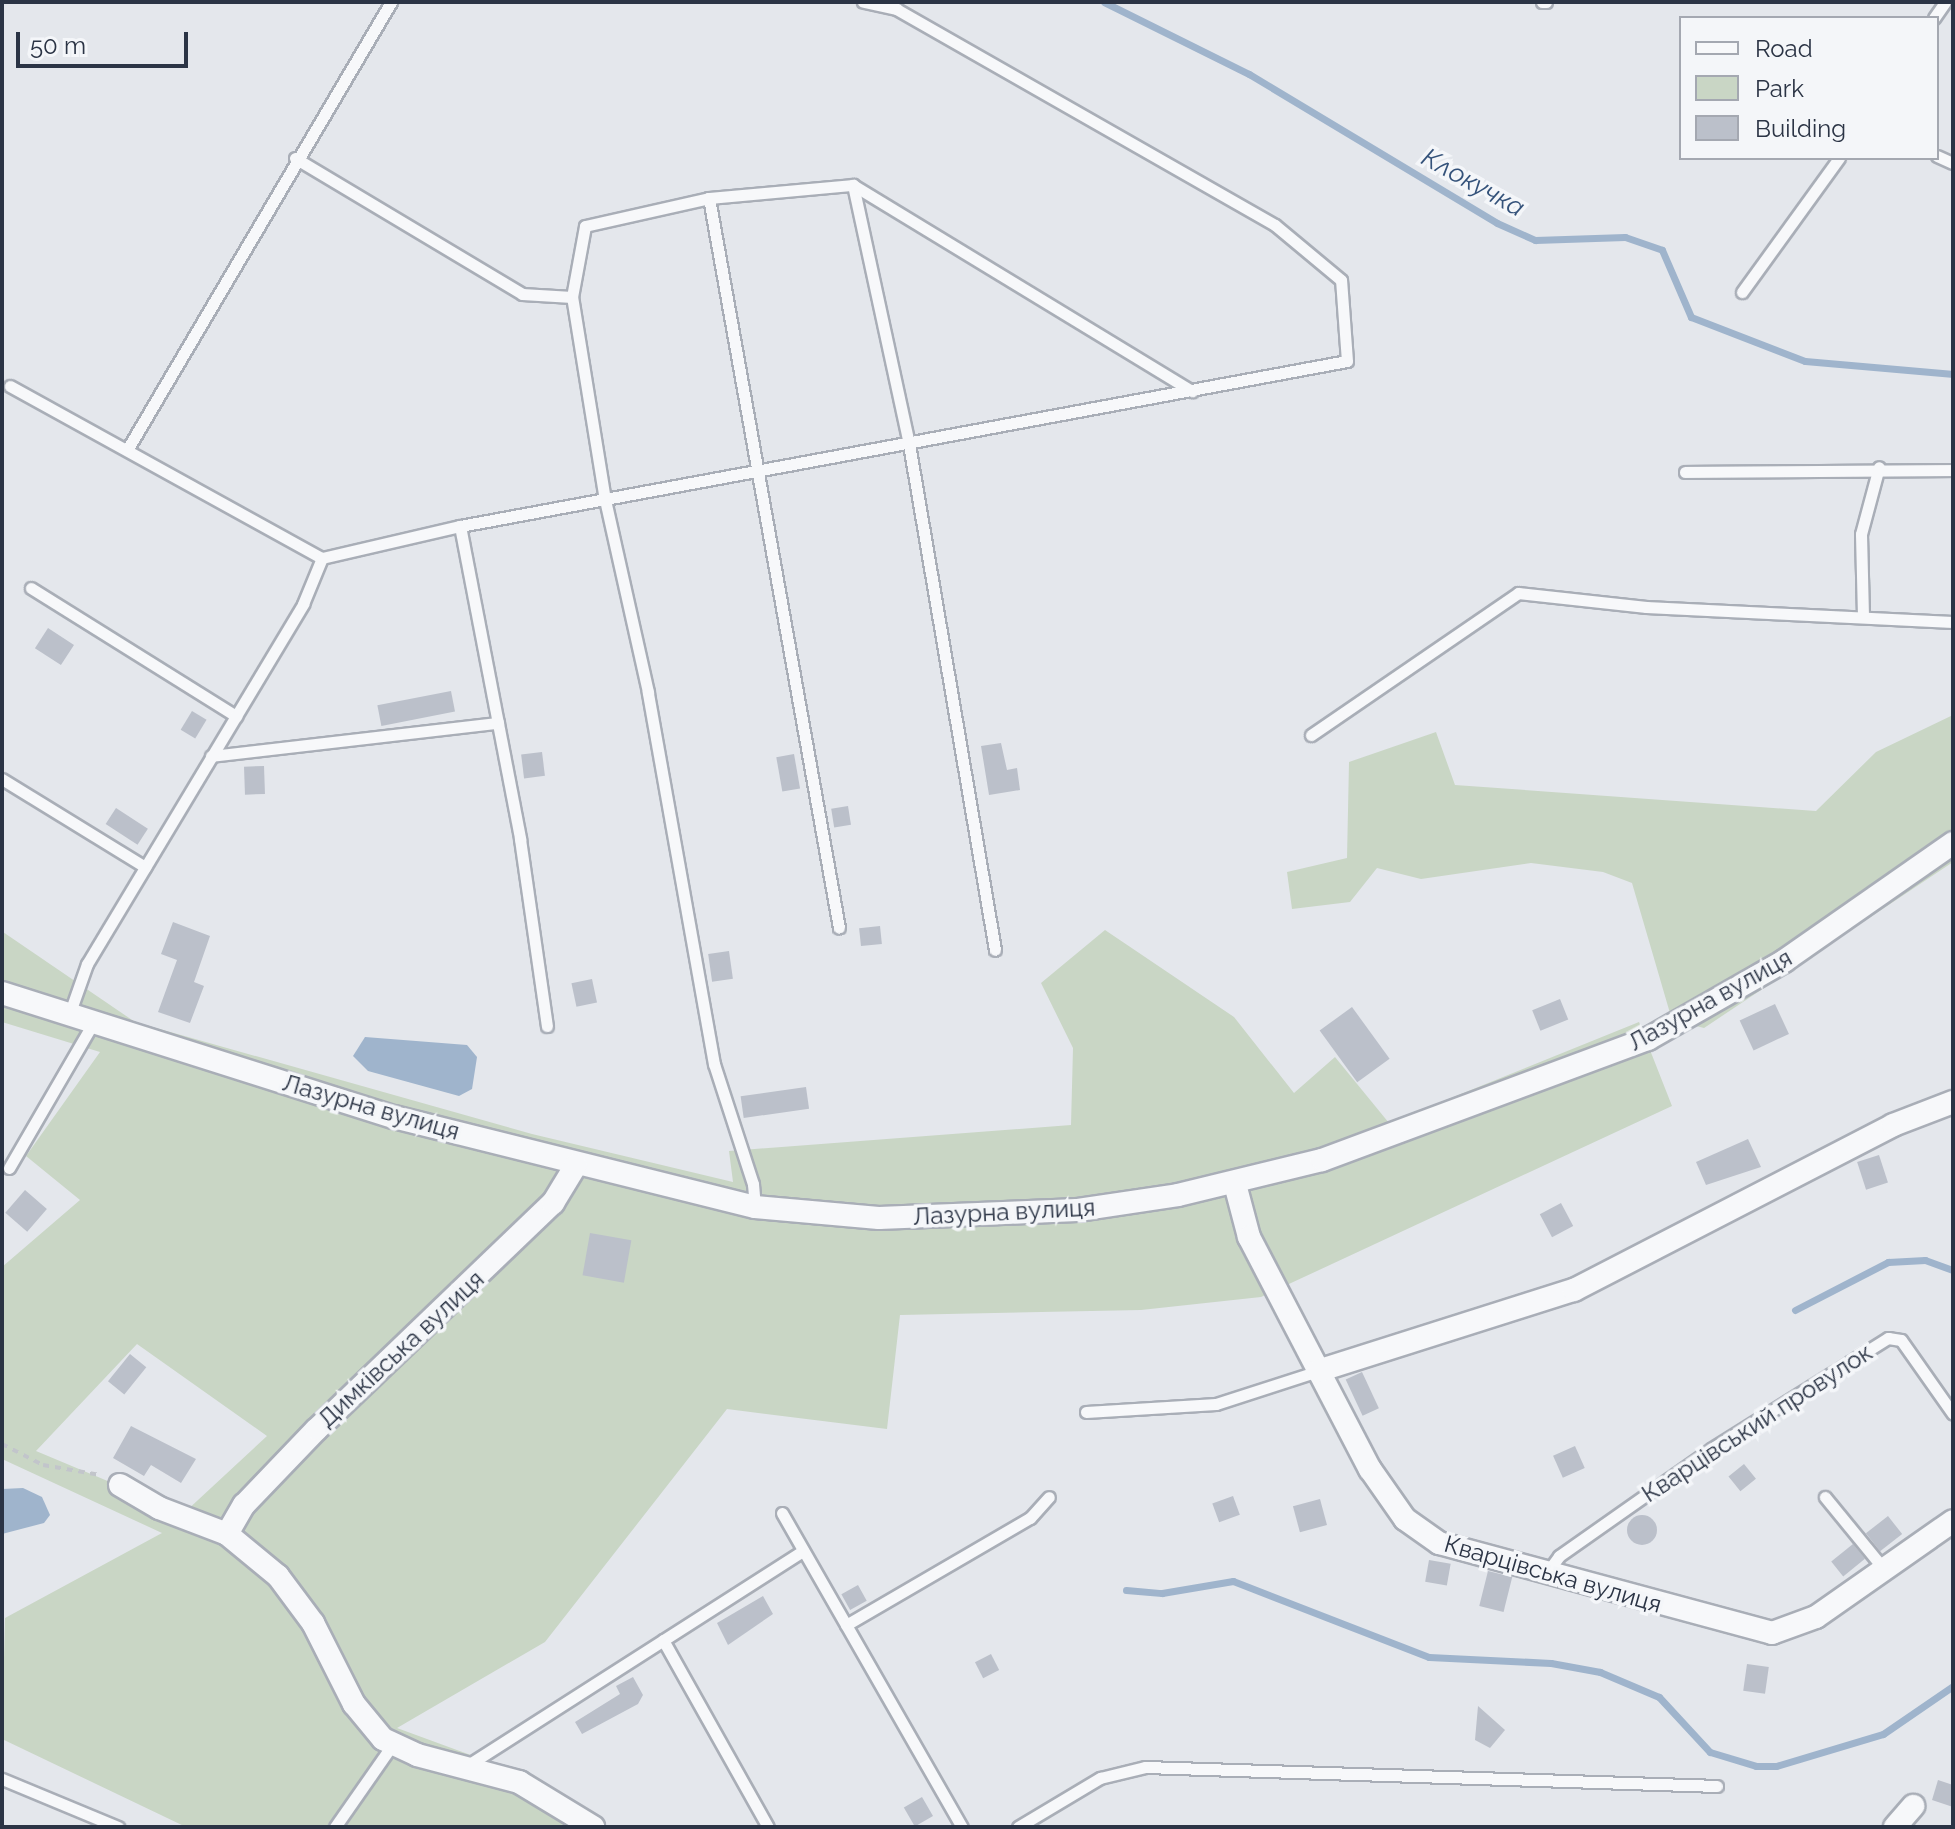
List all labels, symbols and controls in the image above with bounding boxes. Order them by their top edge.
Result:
scale bar [20,16,192,66]
legend [1679,16,1939,160]
text: 50 m [30,31,86,60]
text: Road [1755,34,1813,63]
text: Park [1755,74,1804,103]
text: Building [1755,114,1846,143]
water label: Клокучка [1416,142,1530,224]
street label: Лазурна вулиця [1623,943,1797,1057]
street label: Лазурна вулиця [279,1068,463,1146]
street label: Лазурна вулиця [912,1193,1096,1231]
street label: Димківська вулиця [312,1265,490,1433]
street label: Кварцівський провулок [1636,1338,1878,1508]
street label: Кварцівська вулиця [1441,1529,1665,1619]

